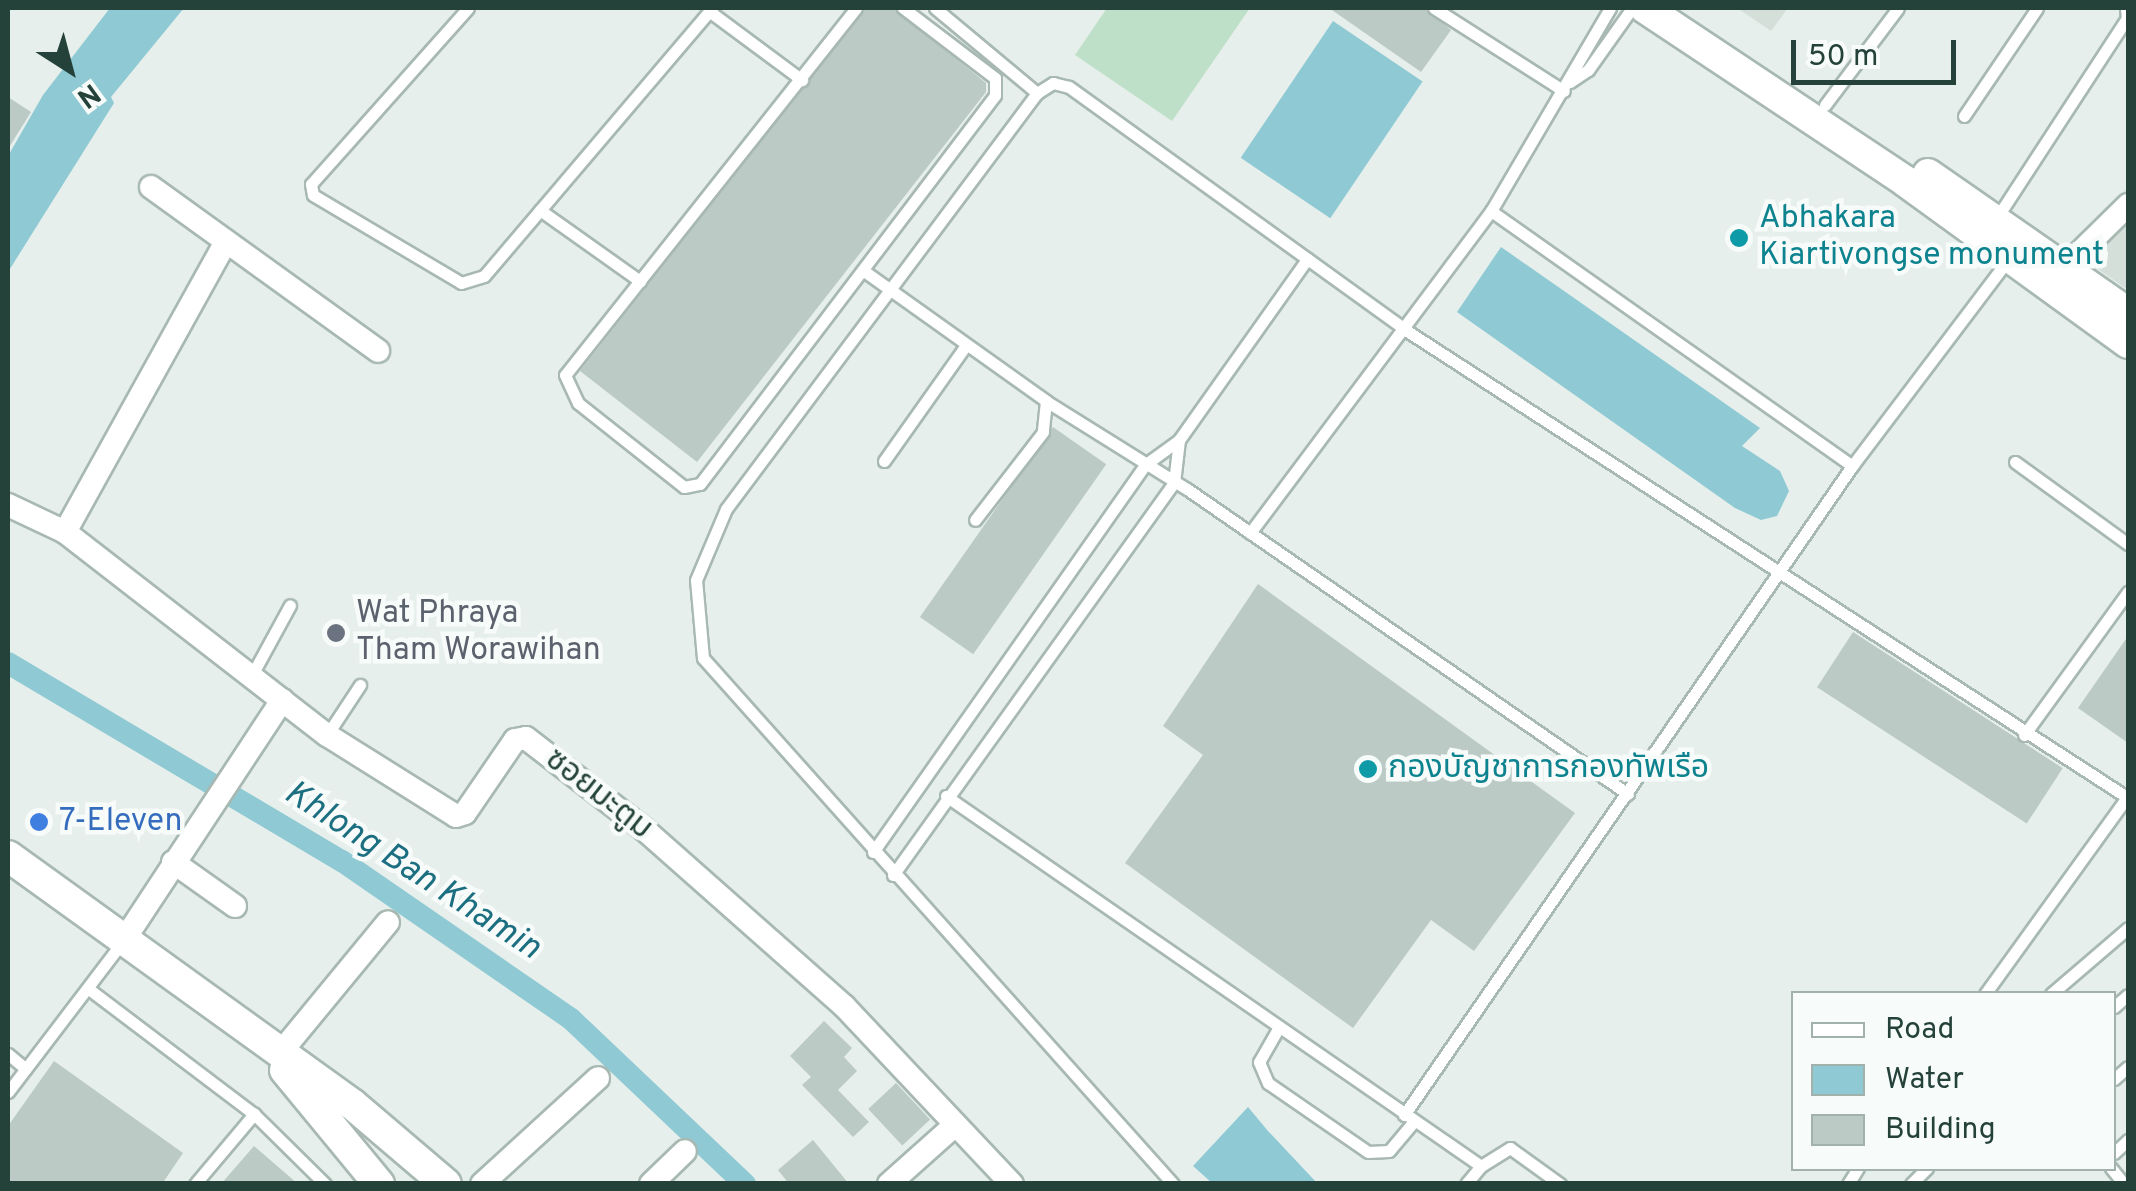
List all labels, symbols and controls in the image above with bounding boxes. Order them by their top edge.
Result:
north arrow [20,20,120,120]
scale bar [1796,20,1961,82]
text: 50 m [1808,39,1878,76]
text: N [69,74,106,115]
place label: Abhakara Kiartivongse monument [1759,201,2104,276]
marker: Abhakara Kiartivongse monument [1728,227,1750,249]
place label: Wat Phraya Tham Worawihan [356,596,601,671]
marker: Wat Phraya Tham Worawihan [325,622,347,644]
street label: ซอยมะตูม [537,741,659,849]
place label: กองบัญชาการกองทัพเรือ [1388,750,1709,788]
marker: กองบัญชาการกองทัพเรือ [1357,758,1379,780]
water label: Khlong Ban Khamin [276,772,548,970]
place label: 7-Eleven [59,803,182,841]
marker: 7-Eleven [28,811,50,833]
legend [1791,991,2116,1171]
text: Road [1885,1012,1954,1049]
text: Water [1885,1062,1964,1099]
text: Building [1885,1112,1996,1149]

